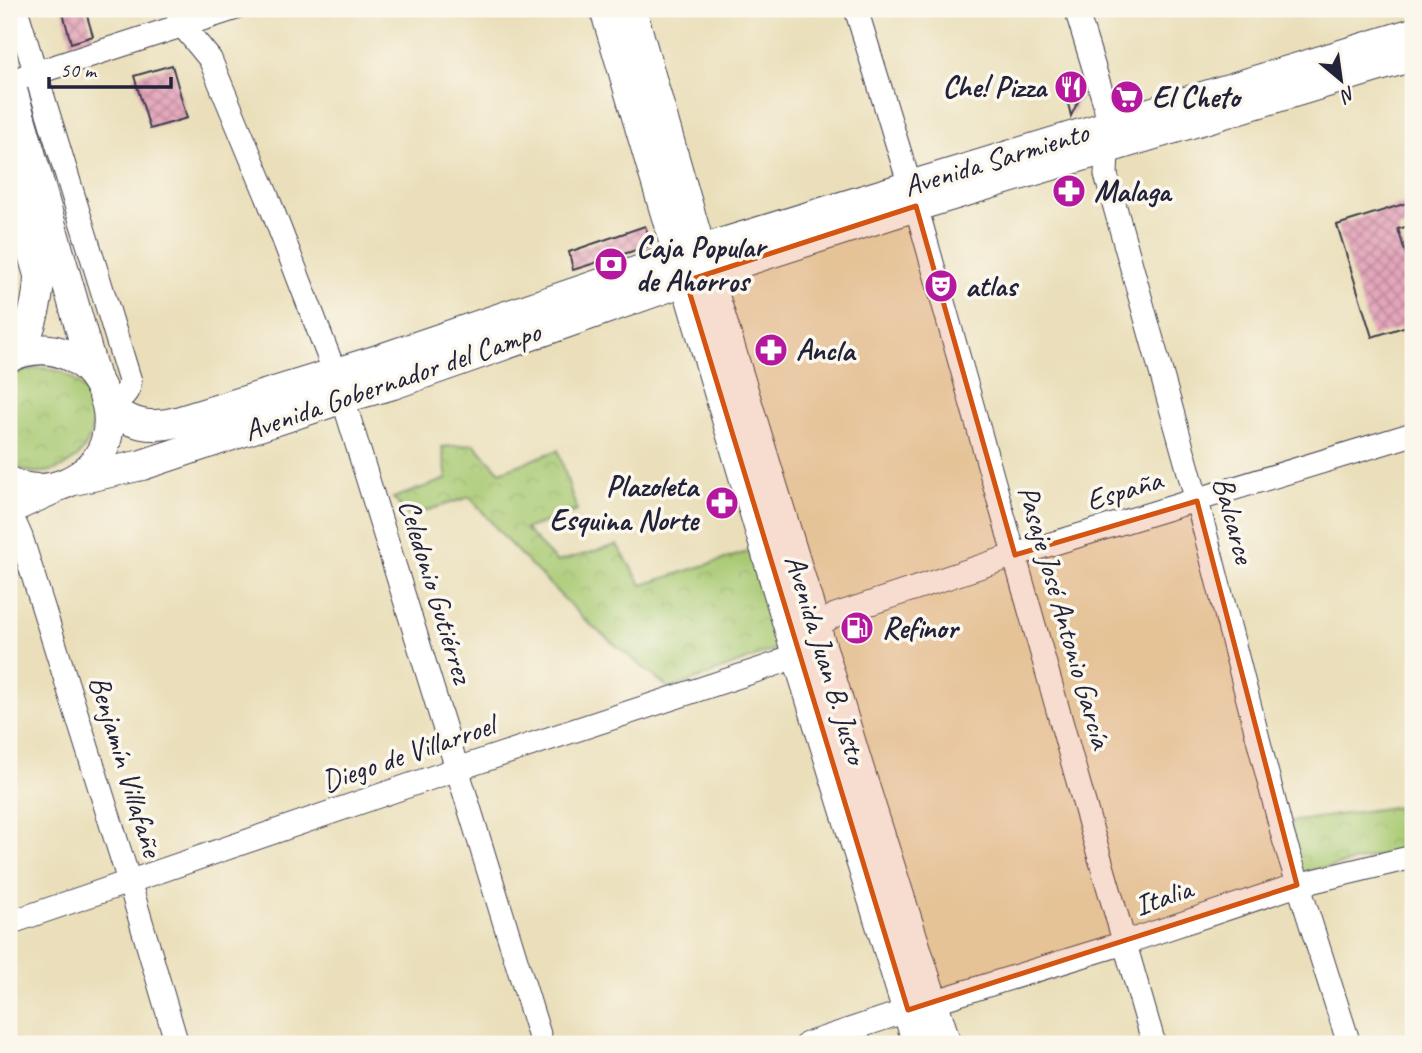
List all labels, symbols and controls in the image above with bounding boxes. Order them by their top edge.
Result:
scale bar [49,46,172,90]
north arrow [1306,46,1376,116]
text: 50 m [60,57,98,83]
place label: Che! Pizza [943,68,1049,106]
restaurant icon: Che! Pizza [1052,68,1090,106]
supermarket icon: El Cheto [1108,78,1146,116]
place label: El Cheto [1152,78,1243,116]
text: N [1335,81,1360,109]
street label: Avenida Sarmiento [899,113,1094,205]
pharmacy icon: Malaga [1050,172,1088,210]
place label: Malaga [1094,172,1173,210]
place label: Caja Popular de Ahorros [636,228,768,300]
bank icon: Caja Popular de Ahorros [592,245,630,283]
theatre icon: atlas [922,267,960,305]
place label: atlas [965,267,1020,305]
street label: Avenida Gobernador del Campo [239,312,546,450]
pharmacy icon: Ancla [752,331,790,369]
place label: Ancla [796,331,857,369]
street label: España [1082,460,1168,519]
place label: Plazoleta Esquina Norte [549,467,701,539]
street label: Balcarce [1204,473,1264,569]
street label: Pasaje José Antonio García [1009,481,1121,755]
pharmacy icon: Plazoleta Esquina Norte [703,484,741,522]
street label: Celedonio Gutiérrez [390,494,482,689]
street label: Avenida Juan B. Justo [776,550,877,771]
fuel station icon: Refinor [838,609,876,647]
place label: Refinor [882,609,960,647]
street label: Benjamín Villafañe [81,671,172,863]
street label: Diego de Villarroel [317,704,504,800]
street label: Italia [1129,869,1199,924]

